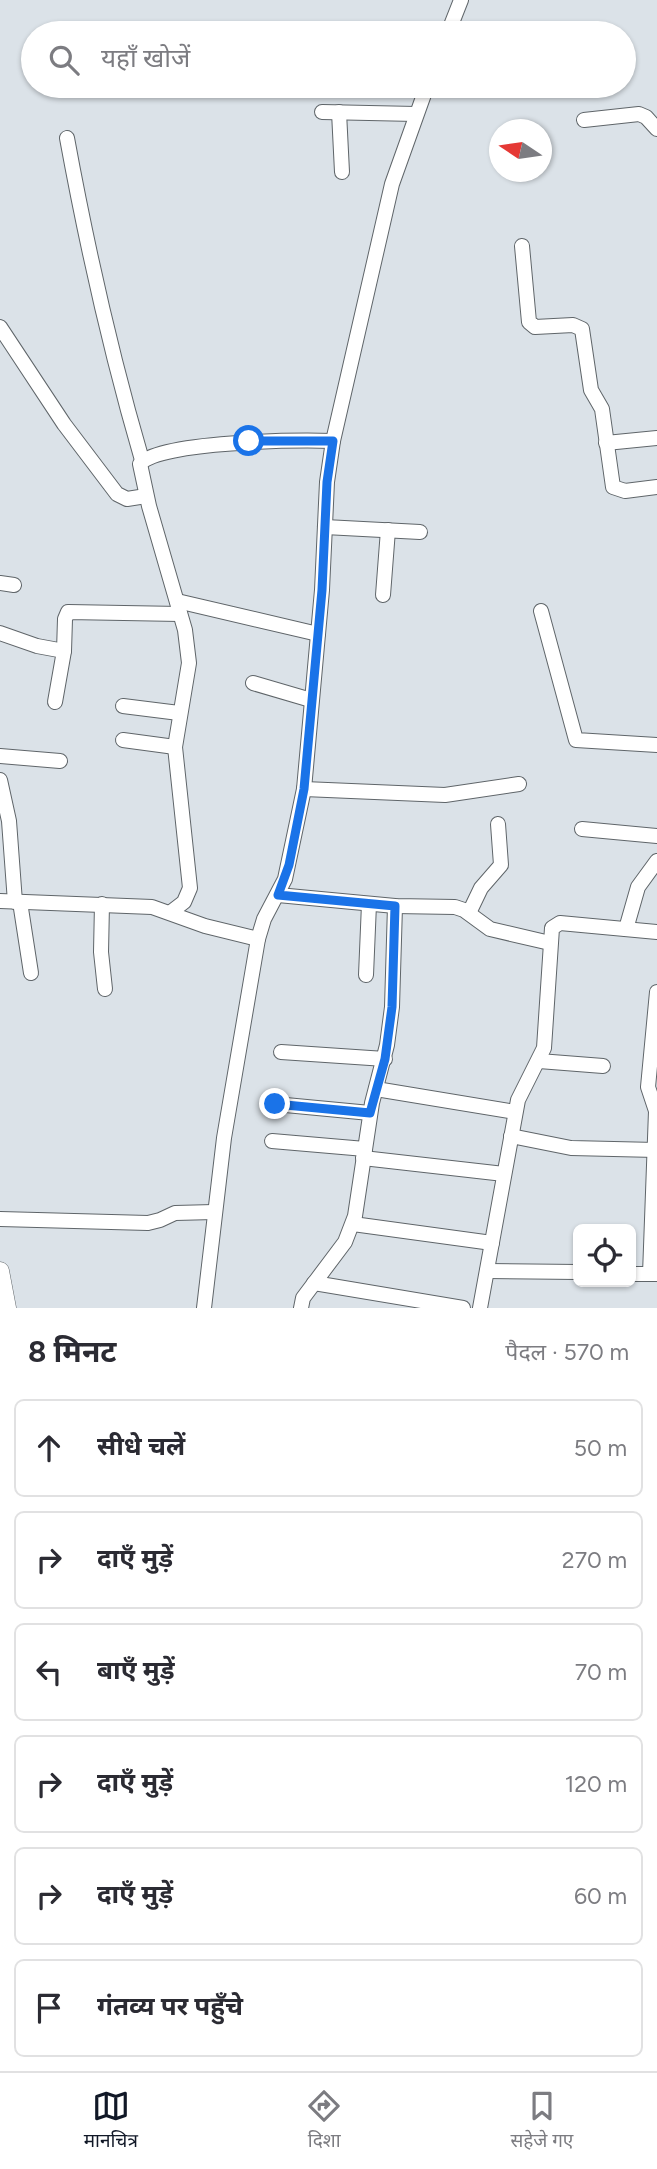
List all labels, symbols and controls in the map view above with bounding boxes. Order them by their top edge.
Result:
search box [21,21,636,98]
icon: search [45,41,83,79]
text: यहाँ खोजें [101,42,190,74]
north arrow [489,119,552,182]
route start [233,425,264,456]
route end [259,1088,290,1119]
map controls [573,1224,636,1287]
button: locate [573,1224,636,1287]
text: 8 मिनट [28,1333,116,1370]
text: पैदल · 570 m [505,1338,629,1366]
icon: ahead [30,1429,68,1467]
text: सीधे चलें [97,1430,185,1462]
text: 50 m [574,1434,627,1462]
icon: right [30,1541,68,1579]
text: दाएँ मुड़ें [97,1542,173,1574]
text: 270 m [562,1546,627,1574]
icon: left [30,1653,68,1691]
text: बाएँ मुड़ें [97,1654,174,1686]
text: 70 m [575,1658,627,1686]
icon: right [30,1765,68,1803]
text: दाएँ मुड़ें [97,1766,173,1798]
text: 120 m [565,1770,627,1798]
icon: right [30,1877,68,1915]
text: दाएँ मुड़ें [97,1878,173,1910]
text: 60 m [574,1882,627,1910]
icon: arrive [30,1989,68,2027]
text: गंतव्य पर पहुँचे [97,1990,243,2022]
tab: मानचित्र [84,2087,138,2155]
tab: दिशा [305,2087,343,2155]
tab: सहेजे गए [510,2087,573,2155]

